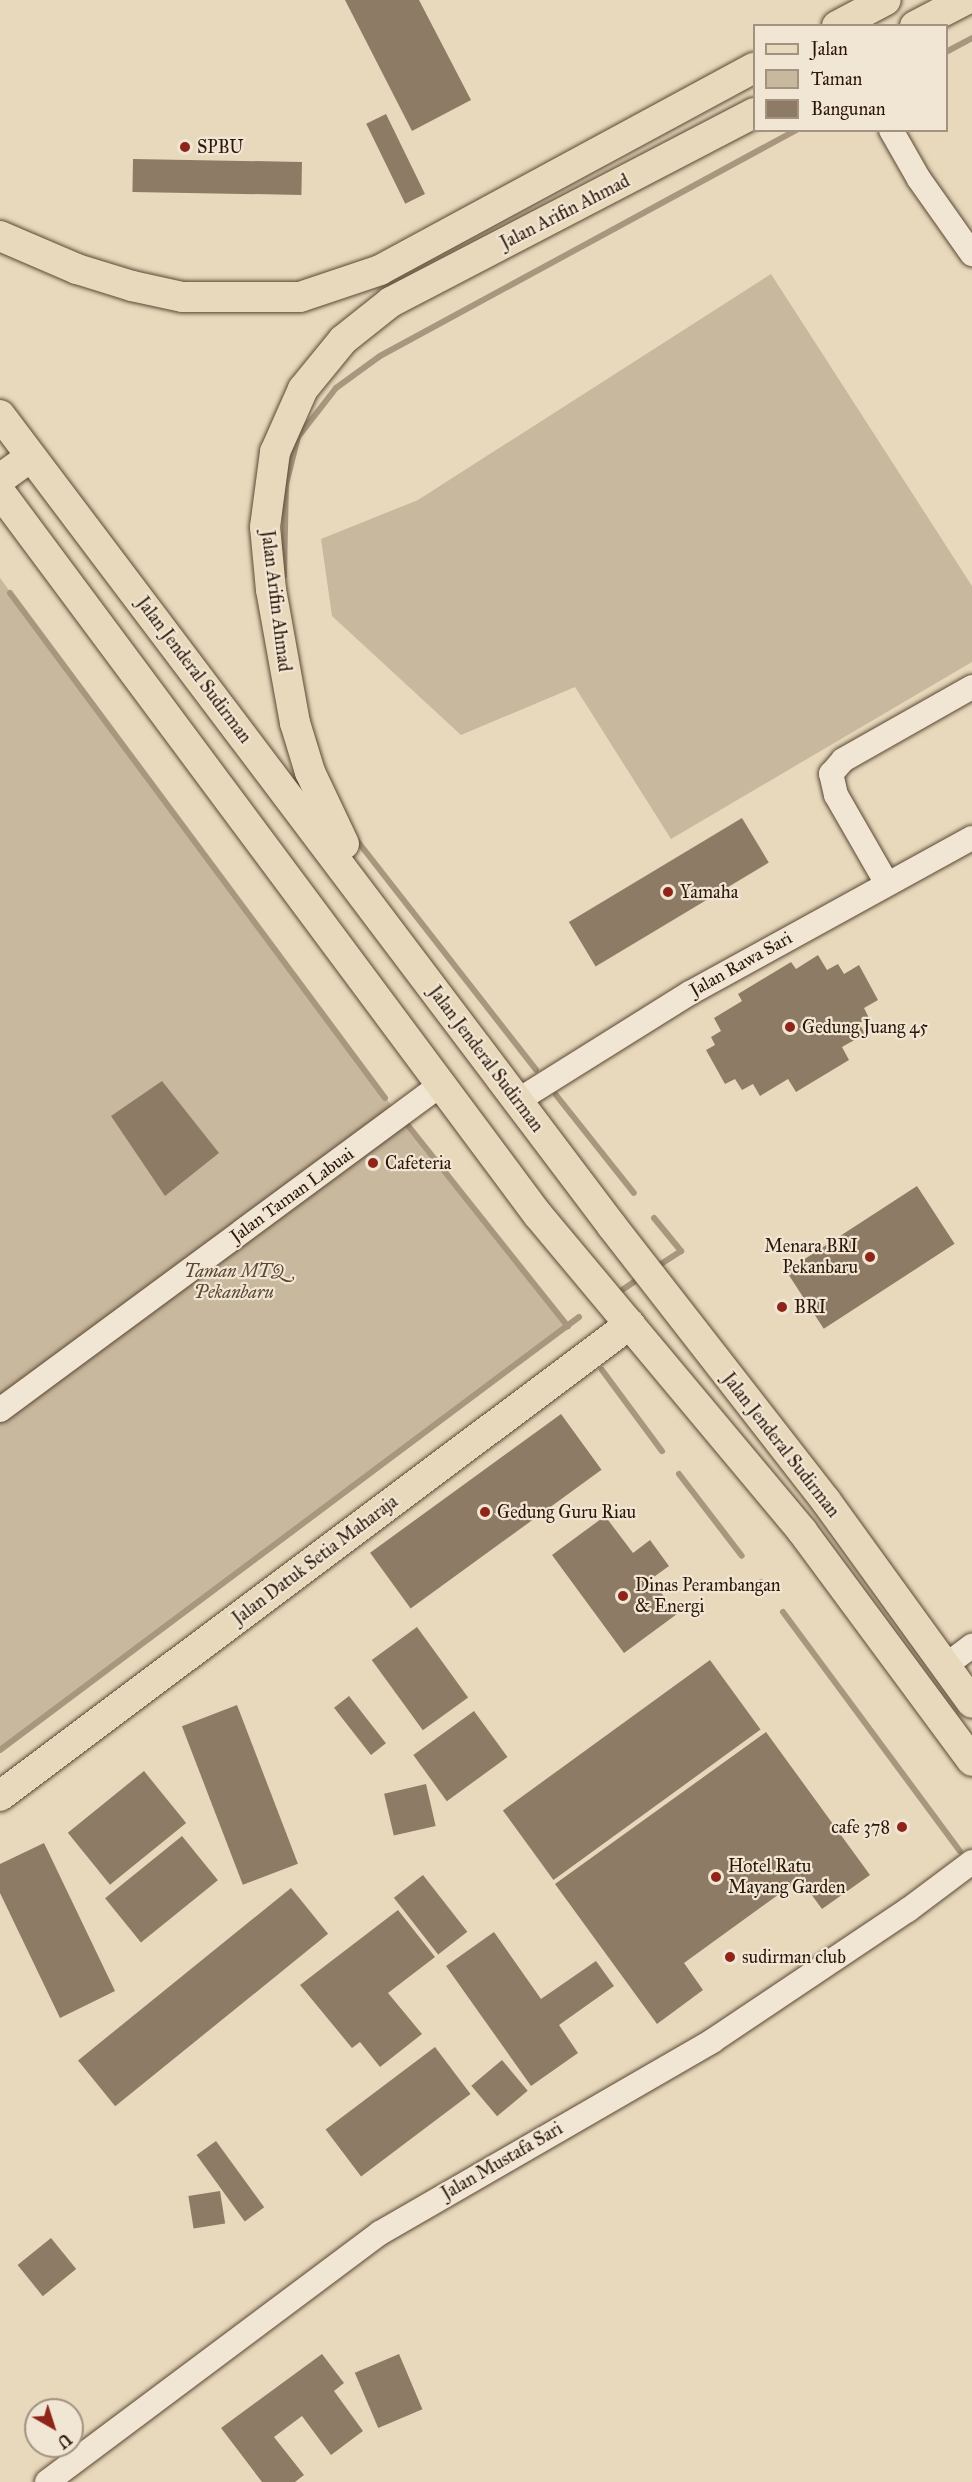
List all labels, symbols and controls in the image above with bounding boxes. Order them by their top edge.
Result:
legend [753,24,948,132]
text: Jalan [811,38,848,60]
text: Taman [811,68,862,90]
text: Bangunan [811,98,886,120]
place label: SPBU [197,136,244,158]
marker: SPBU [178,140,192,154]
street label: Jalan Arifin Ahmad [497,170,633,254]
street label: Jalan Arifin Ahmad [257,529,295,673]
street label: Jalan Jenderal Sudirman [132,593,256,747]
place label: Yamaha [680,881,738,903]
marker: Yamaha [661,885,675,899]
street label: Jalan Rawa Sari [686,927,796,1001]
street label: Jalan Jenderal Sudirman [424,982,548,1136]
place label: Gedung Juang 45 [802,1016,928,1038]
marker: Gedung Juang 45 [783,1020,797,1034]
street label: Jalan Taman Labuai [226,1143,358,1247]
place label: Cafeteria [385,1152,451,1174]
marker: Cafeteria [366,1156,380,1170]
place label: Menara BRI Pekanbaru [764,1236,858,1278]
marker: Menara BRI Pekanbaru [863,1250,877,1264]
park label: Taman MTQ Pekanbaru [184,1261,284,1304]
place label: BRI [794,1296,826,1318]
marker: BRI [775,1300,789,1314]
street label: Jalan Jenderal Sudirman [718,1368,844,1522]
street label: Jalan Datuk Setia Maharaja [228,1491,402,1629]
place label: Gedung Guru Riau [497,1501,636,1523]
marker: Gedung Guru Riau [478,1505,492,1519]
place label: Dinas Perambangan & Energi [635,1575,780,1618]
marker: Dinas Perambangan & Energi [616,1589,630,1603]
place label: cafe 378 [831,1816,890,1838]
marker: cafe 378 [895,1820,909,1834]
place label: Hotel Ratu Mayang Garden [728,1856,846,1898]
marker: Hotel Ratu Mayang Garden [709,1870,723,1884]
place label: sudirman club [742,1946,846,1968]
marker: sudirman club [723,1950,737,1964]
street label: Jalan Mustafa Sari [438,2118,566,2204]
north arrow [24,2398,84,2458]
text: U [53,2429,75,2452]

